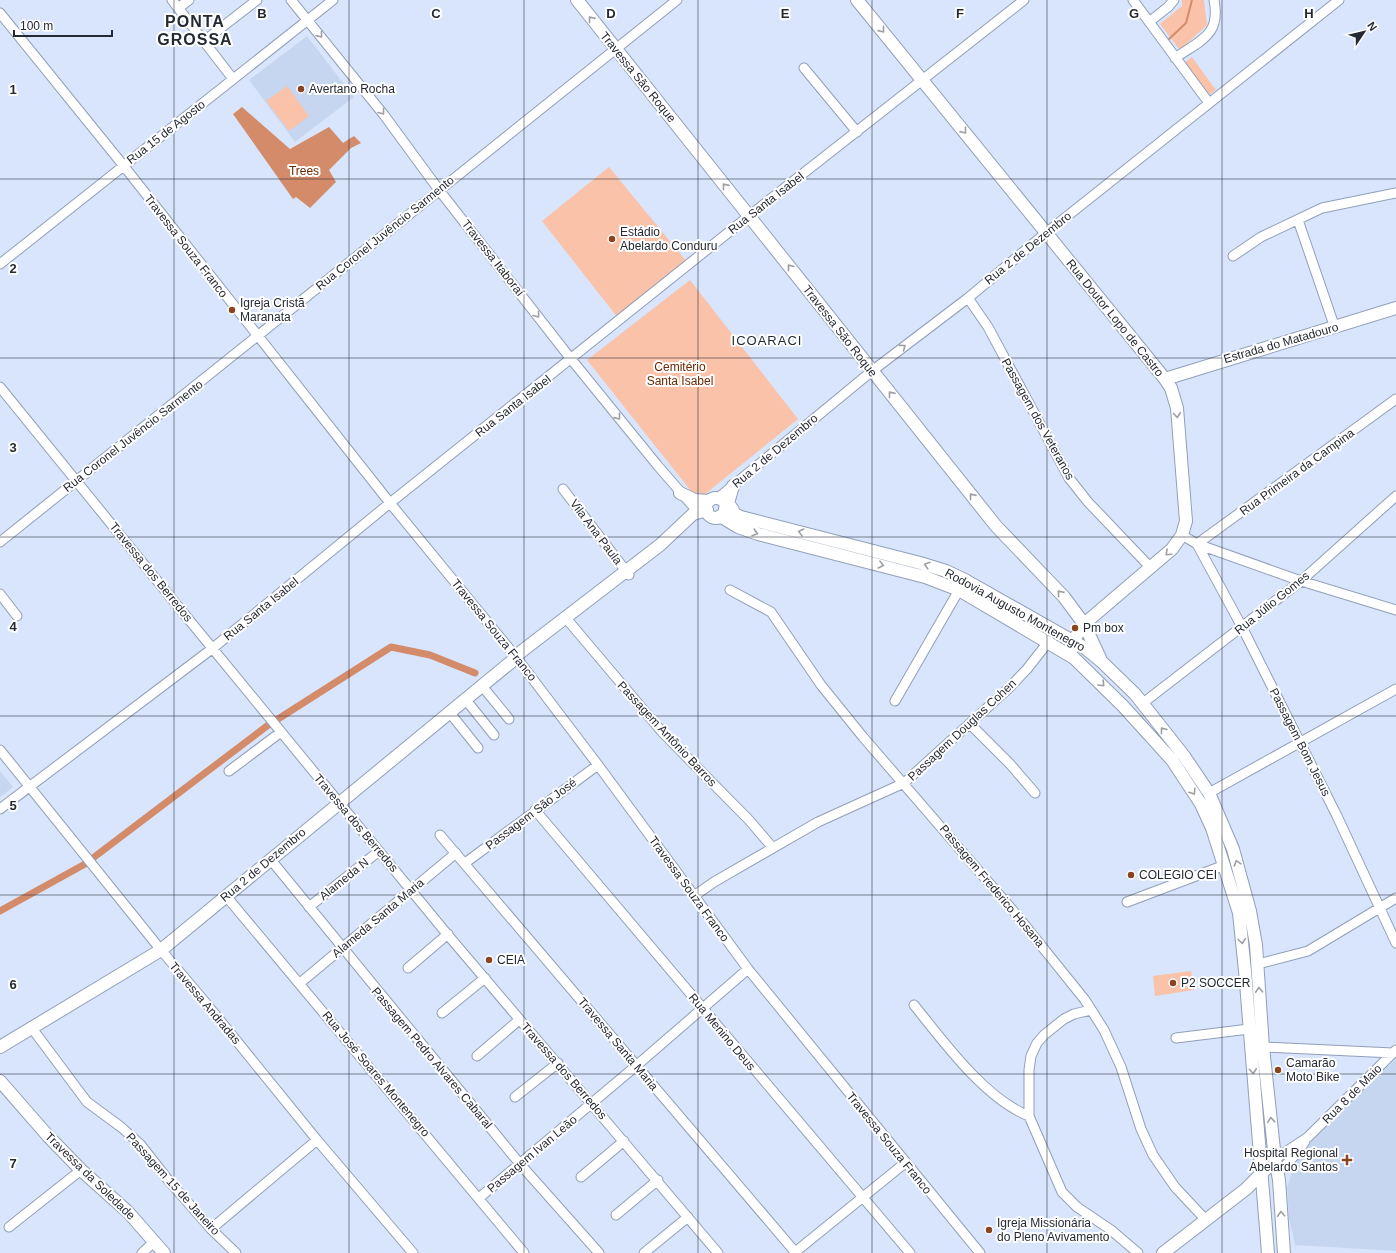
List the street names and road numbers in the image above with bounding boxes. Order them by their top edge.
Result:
street label: Travessa São Roque [597,29,679,125]
street label: Rua 15 de Agosto [124,97,208,167]
street label: Rua Santa Isabel [725,169,807,237]
street label: Rua Coronel Juvêncio Sarmento [313,173,457,293]
street label: Travessa Souza Franco [141,192,231,301]
street label: Rua 2 de Dezembro [982,209,1074,287]
street label: Travessa Itaboraí [459,217,528,299]
street label: Rua Doutor Lopo de Castro [1063,257,1167,380]
street label: Travessa São Roque [800,282,880,380]
street label: Estrada do Matadouro [1222,320,1340,366]
street label: Passagem dos Veteranos [999,356,1077,482]
street label: Rua Santa Isabel [472,372,554,440]
street label: Rua Coronel Juvêncio Sarmento [60,377,206,495]
street label: Rua 2 de Dezembro [729,411,821,491]
street label: Rua Primeira da Campina [1237,426,1357,518]
street label: Vila Ana Paula [567,497,625,568]
street label: Travessa dos Berredos [107,520,195,624]
street label: Rodovia Augusto Montenegro [942,566,1088,655]
street label: Rua Júlio Gomes [1232,569,1312,637]
street label: Rua Santa Isabel [221,575,301,643]
street label: Travessa Souza Franco [449,576,540,684]
street label: Passagem Douglas Cohen [905,676,1019,784]
street label: Passagem Antônio Barros [615,678,719,790]
street label: Passagem Bom Jesus [1267,686,1333,798]
street label: Travessa dos Berredos [311,771,401,875]
street label: Passagem São José [483,775,579,853]
street label: Passagem Frederico Hosana [937,822,1048,950]
street label: Rua 2 de Dezembro [217,825,309,905]
street label: Travessa Souza Franco [646,834,732,945]
street label: Alameda N [317,855,371,903]
street label: Alameda Santa Maria [329,875,427,960]
street label: Travessa Andradas [167,959,243,1047]
street label: Passagem Pedro Alvares Cabaral [369,985,495,1131]
street label: Rua Menino Deus [686,991,758,1073]
street label: Travessa Santa Maria [575,995,661,1094]
street label: Rua José Soares Montenegro [319,1008,433,1140]
street label: Travessa dos Berredos [518,1020,610,1122]
street label: Rua 8 de Maio [1319,1061,1385,1127]
street label: Travessa Souza Franco [844,1089,935,1197]
street label: Passagem Ivan Leão [484,1112,580,1196]
street label: Travessa da Soledade [42,1129,138,1223]
street label: Passagem 15 de Janeiro [123,1130,223,1238]

